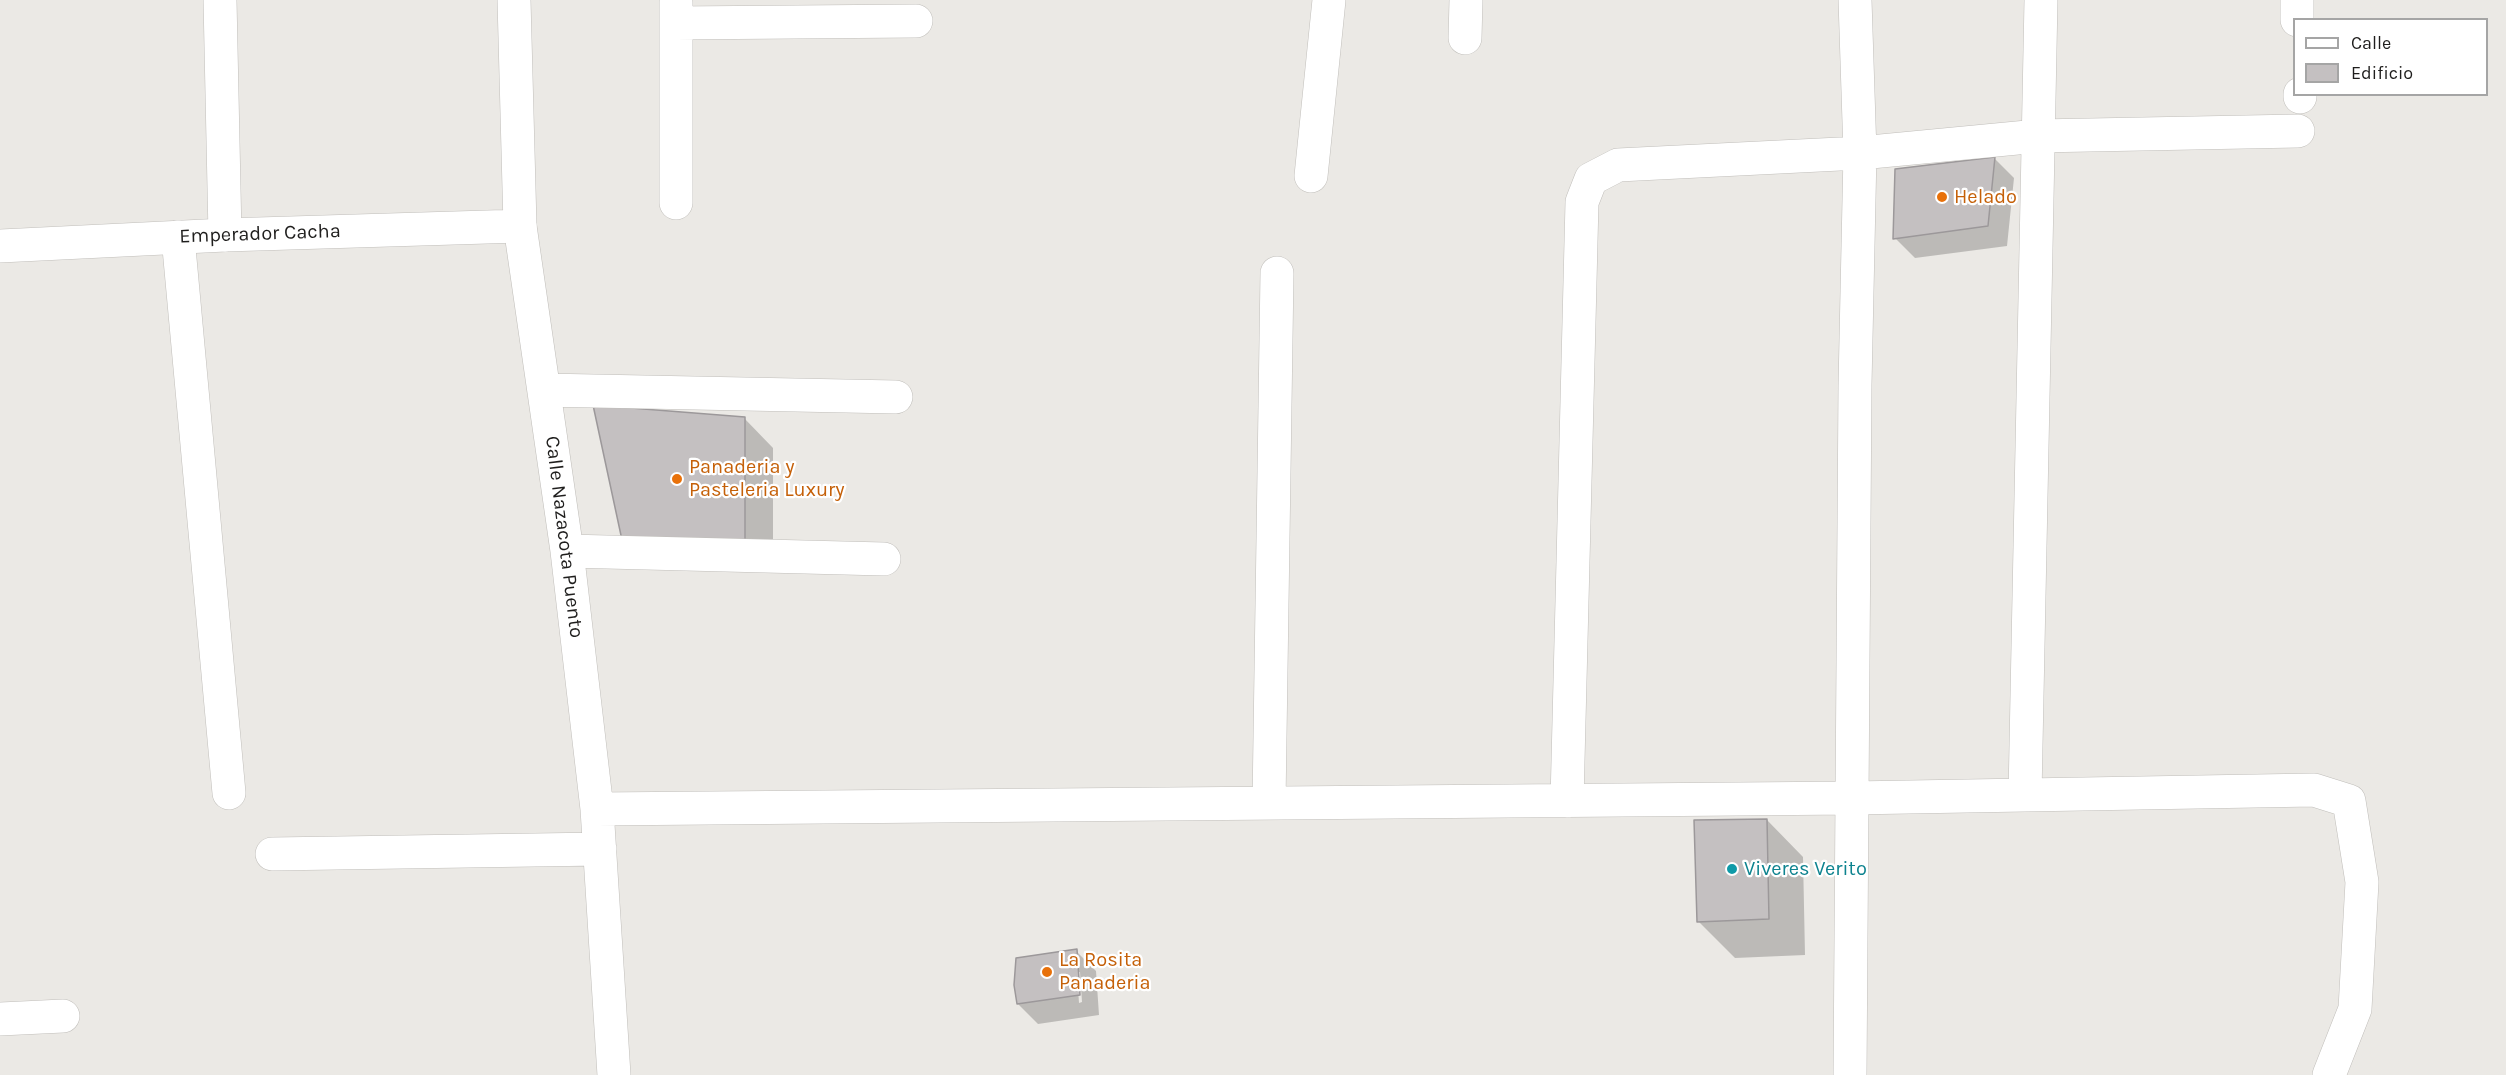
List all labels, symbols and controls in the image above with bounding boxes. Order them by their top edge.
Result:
legend [2293,18,2488,96]
text: Calle [2351,32,2391,54]
text: Edificio [2351,62,2413,84]
place label: Helado [1954,185,2017,209]
marker: Helado [1935,190,1949,204]
street label: Emperador Cacha [179,219,341,249]
street label: Calle Nazacota Puento [540,435,588,639]
place label: Panaderia y Pasteleria Luxury [689,455,845,502]
marker: Panaderia y Pasteleria Luxury [670,472,684,486]
place label: Viveres Verito [1744,857,1867,881]
marker: Viveres Verito [1725,862,1739,876]
place label: La Rosita Panaderia [1059,948,1150,995]
marker: La Rosita Panaderia [1040,965,1054,979]

